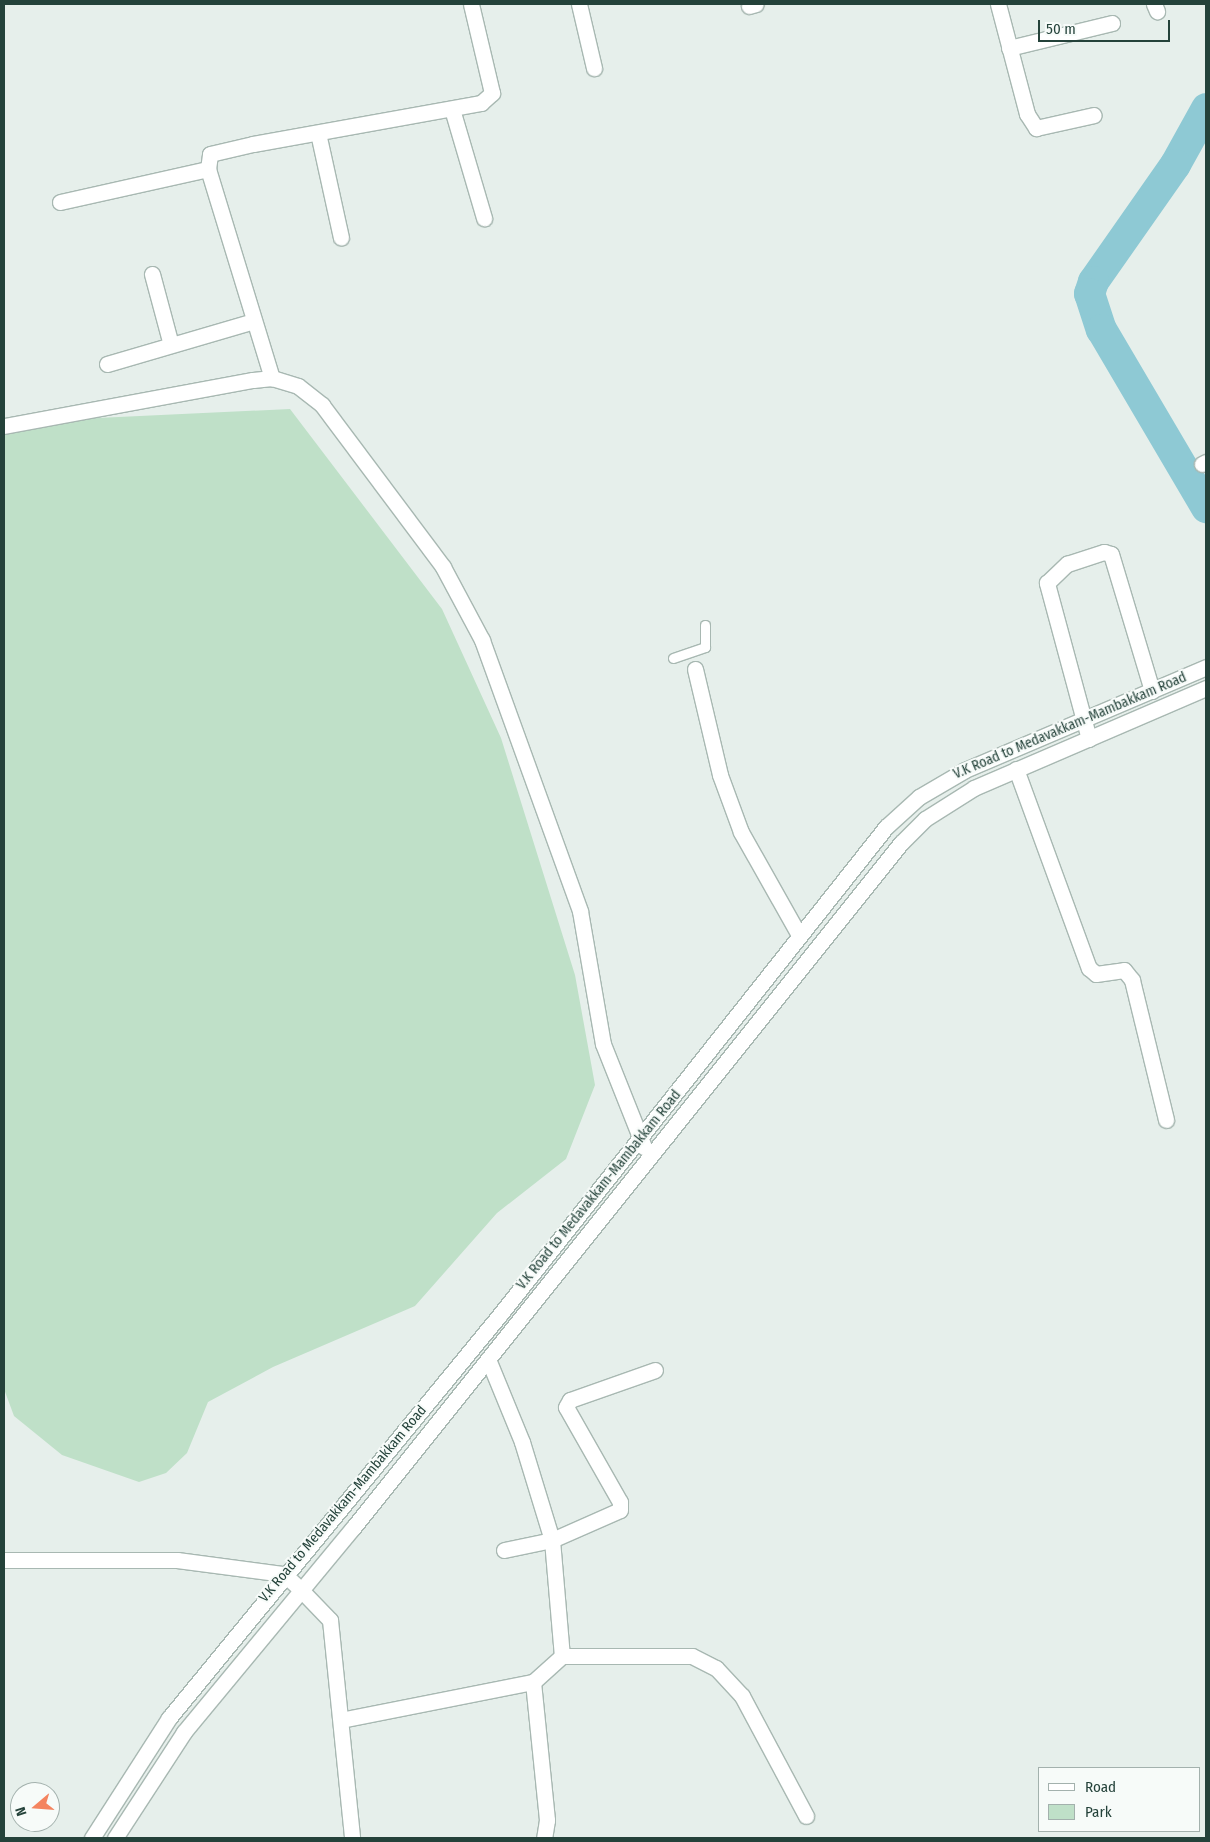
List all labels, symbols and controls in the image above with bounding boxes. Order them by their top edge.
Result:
scale bar [1040,10,1172,42]
text: 50 m [1046,20,1076,38]
street label: V.K Road to Medavakkam-Mambakkam Road [951,669,1189,783]
street label: V.K Road to Medavakkam-Mambakkam Road [513,1087,685,1293]
street label: V.K Road to Medavakkam-Mambakkam Road [256,1402,430,1606]
legend [1038,1767,1200,1832]
text: Road [1085,1778,1116,1796]
north arrow [10,1782,60,1832]
text: Park [1085,1803,1112,1821]
text: N [12,1805,31,1818]

